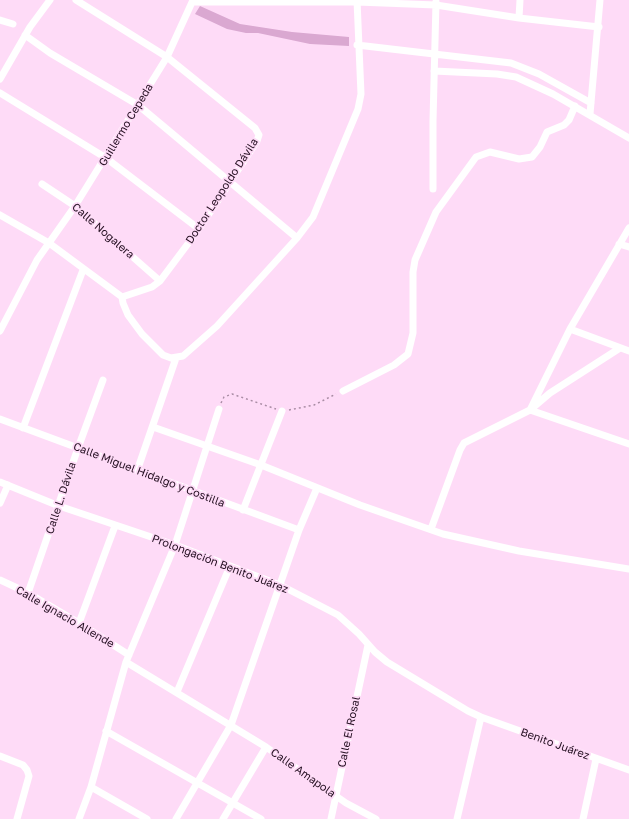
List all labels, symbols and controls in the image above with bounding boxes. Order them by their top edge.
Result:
street label: Guillermo Cepeda [96,81,156,169]
street label: Doctor Leopoldo Dávila [183,136,261,246]
street label: Calle Nogalera [69,200,137,262]
street label: Calle Miguel Hidalgo y Costilla [71,440,227,510]
street label: Calle L. Dávila [43,460,79,536]
street label: Prolongación Benito Juárez [150,532,290,596]
street label: Calle Ignacio Allende [13,583,117,651]
street label: Calle El Rosal [335,695,363,769]
street label: Benito Juárez [519,725,591,763]
street label: Calle Amapola [268,746,338,800]

